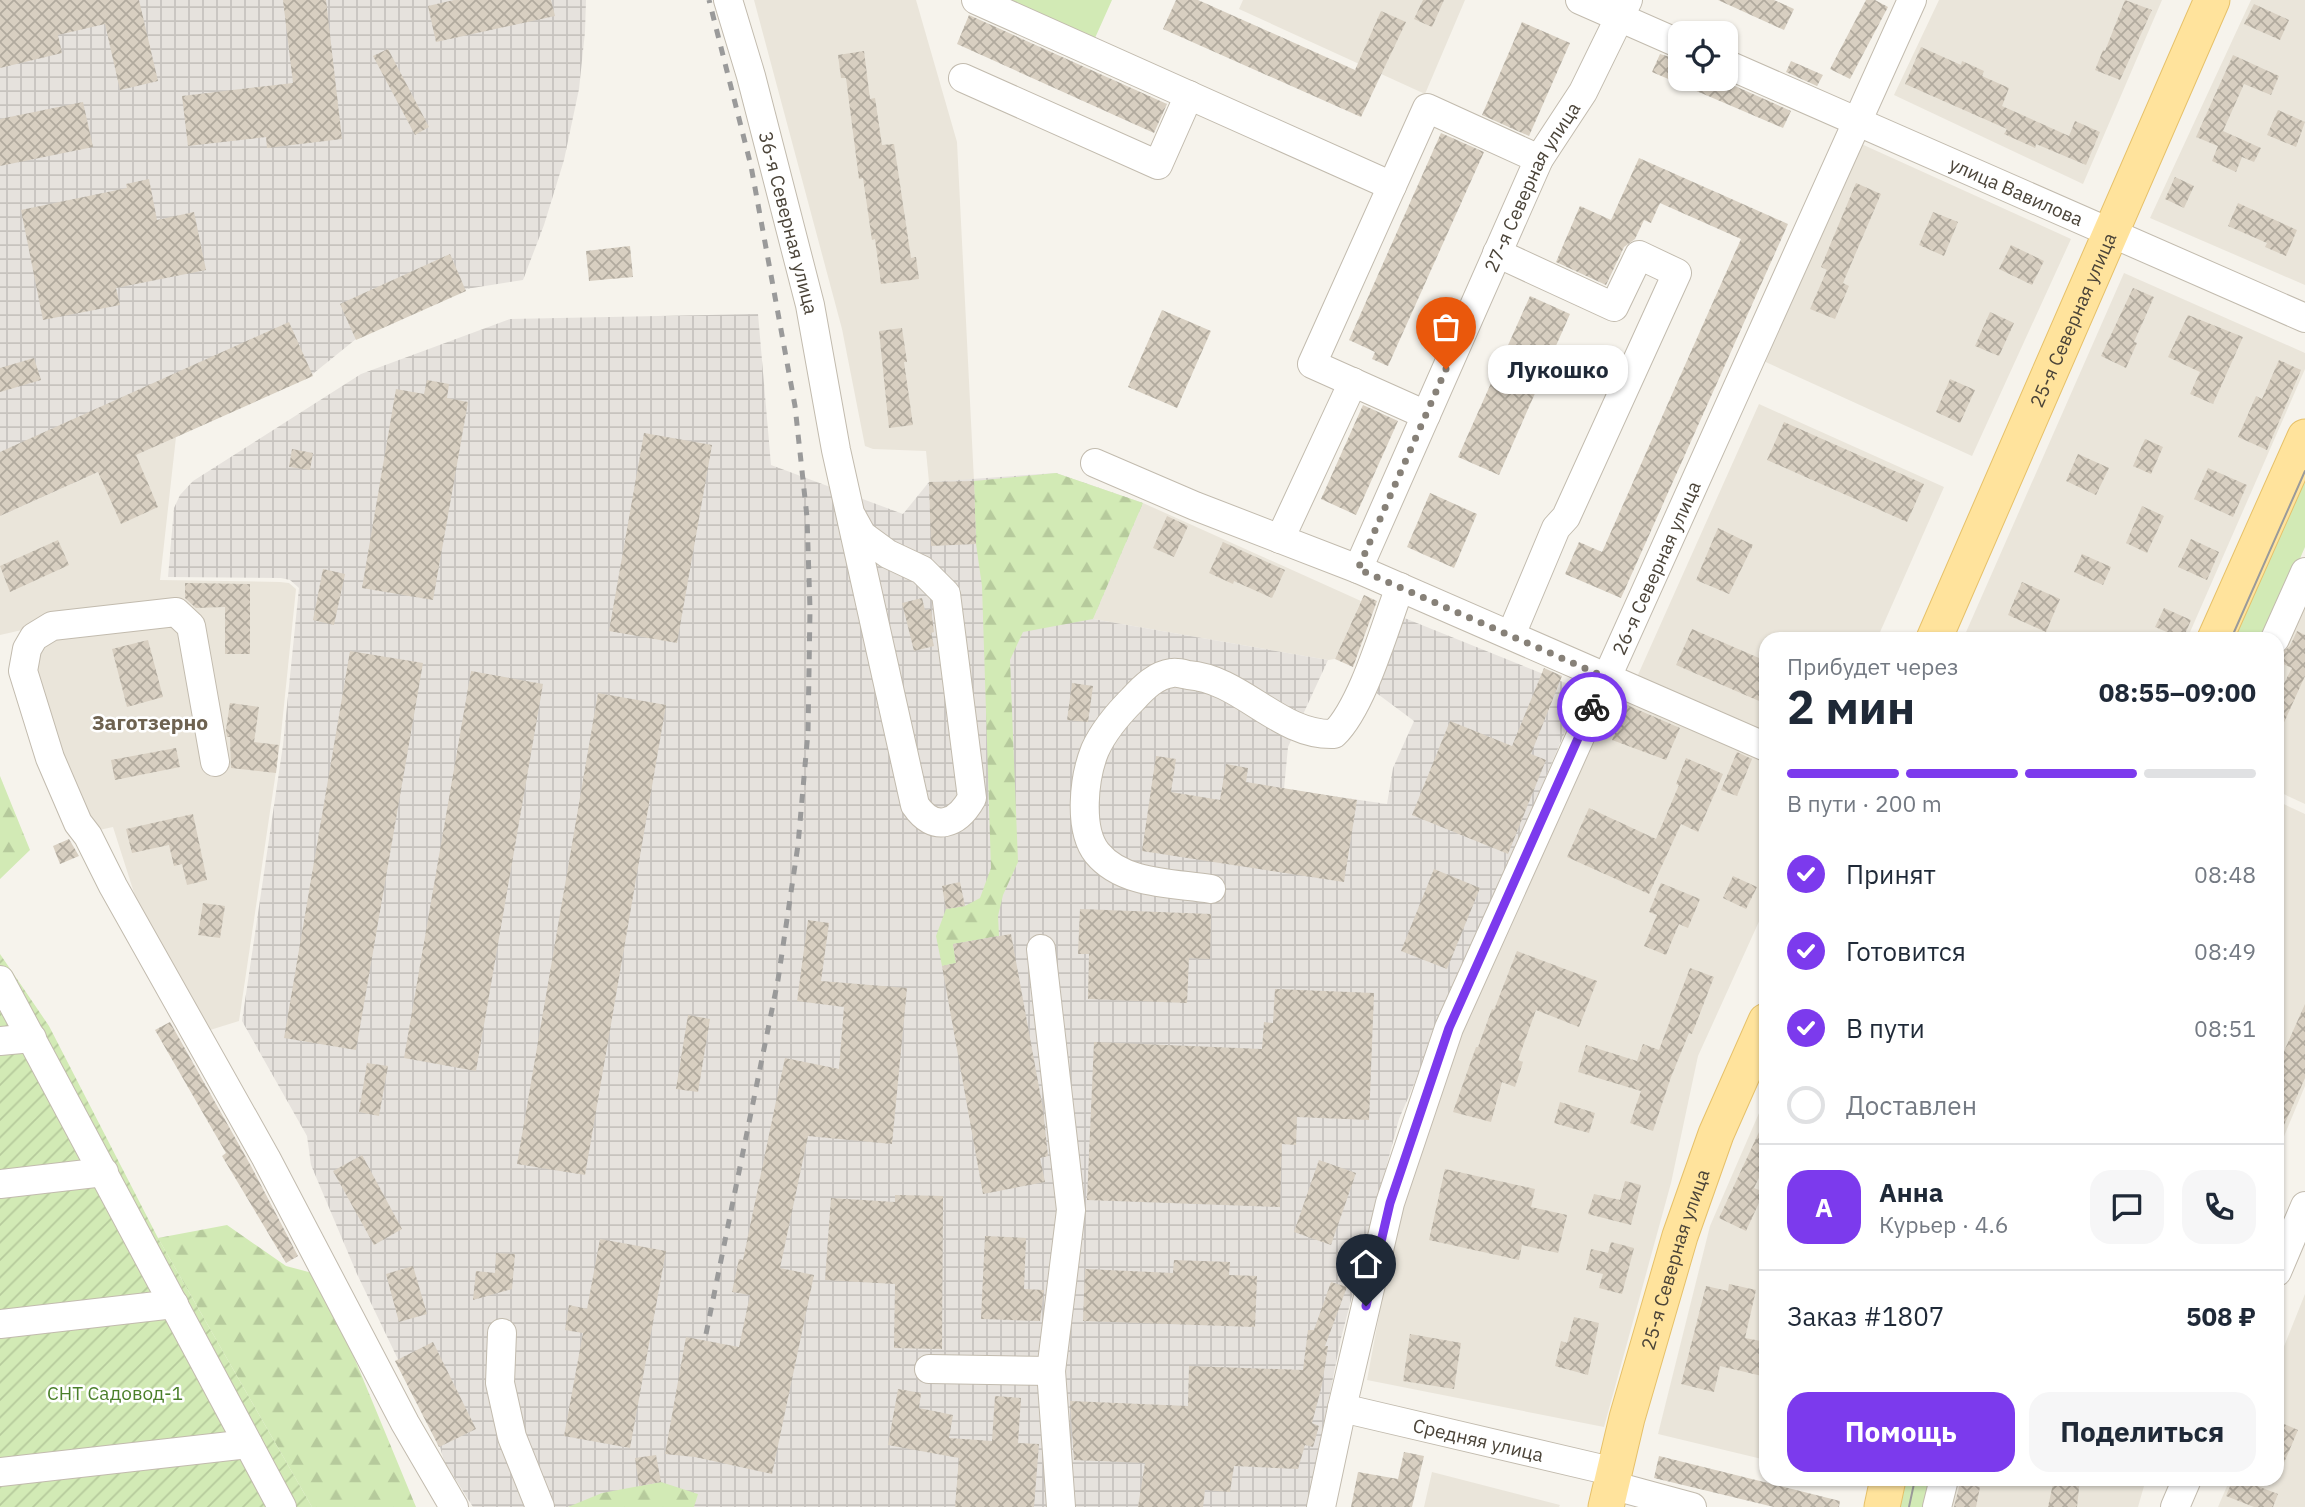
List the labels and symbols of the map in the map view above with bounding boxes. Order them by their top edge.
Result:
street label: 27-я Северная улица [1479,97,1585,276]
street label: 36-я Северная улица [754,129,823,316]
street label: улица Вавилова [1946,152,2087,231]
street label: 25-я Северная улица [2024,229,2121,411]
pin [1416,297,1476,369]
callout: Лукошко [1488,344,1628,394]
street label: 26-я Северная улица [1607,477,1706,659]
courier [1557,672,1627,742]
district label: Заготзерно [92,708,208,736]
street label: 25-я Северная улица [1635,1166,1715,1353]
pin [1336,1234,1396,1306]
park label: СНТ Садовод-1 [47,1381,183,1405]
street label: Средняя улица [1411,1413,1546,1467]

